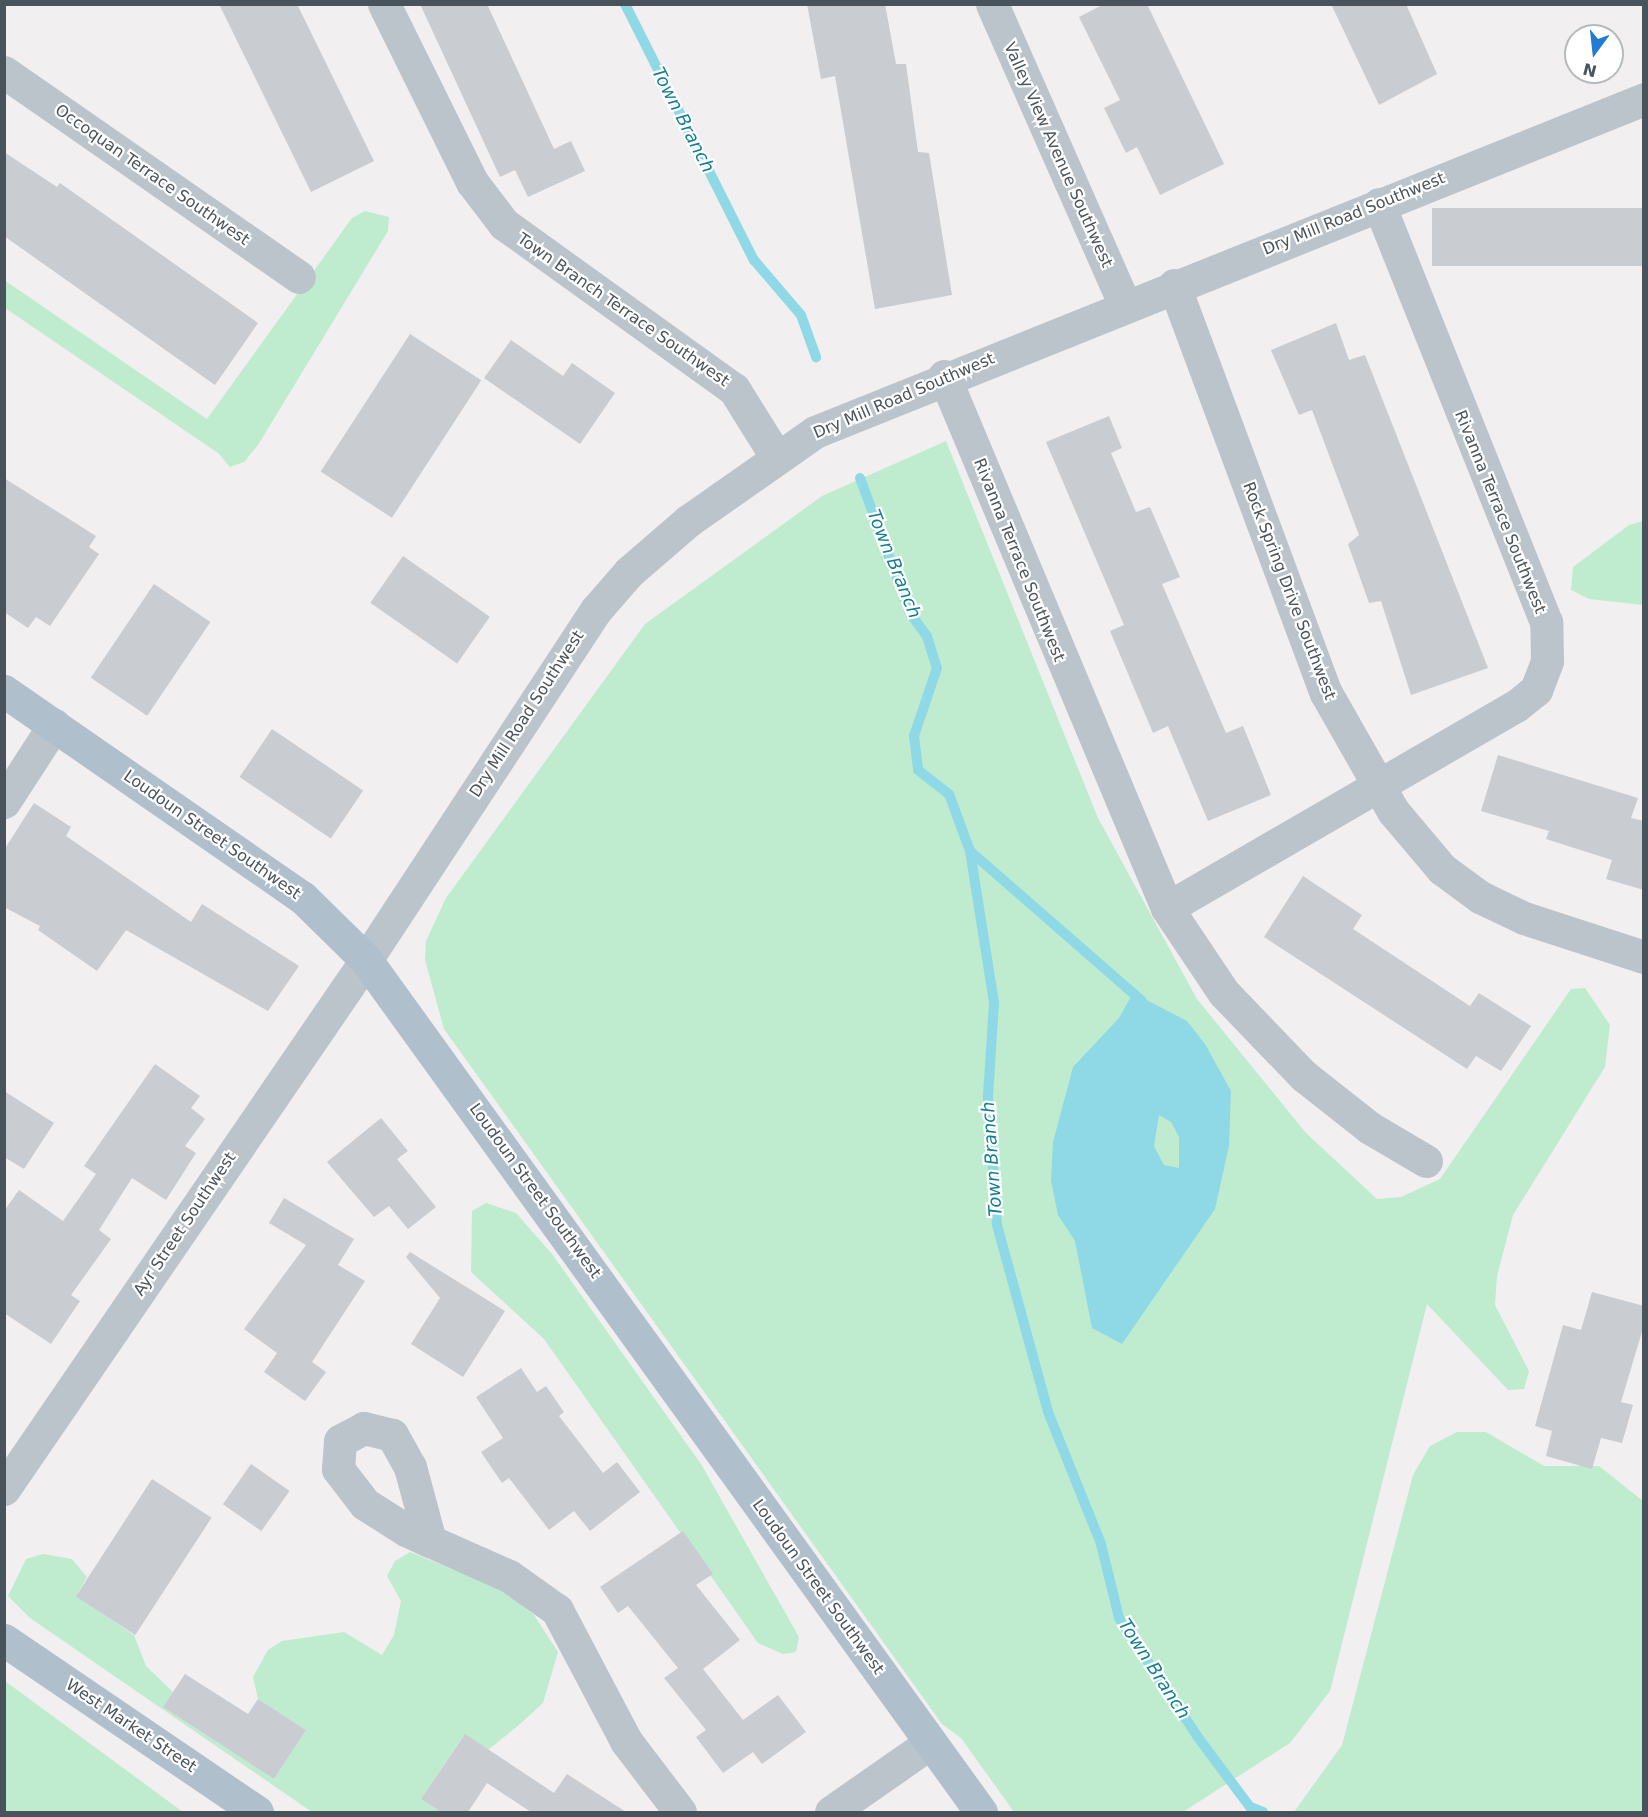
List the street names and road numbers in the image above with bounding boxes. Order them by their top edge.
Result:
street label: Valley View Avenue Southwest [1000,39,1116,271]
street label: Occoquan Terrace Southwest [51,100,253,250]
street label: Dry Mill Road Southwest [1260,169,1448,259]
street label: Town Branch Terrace Southwest [513,229,733,391]
street label: Dry Mill Road Southwest [811,349,997,443]
street label: Rivanna Terrace Southwest [1450,408,1550,616]
street label: Rivanna Terrace Southwest [969,456,1069,664]
street label: Rock Spring Drive Southwest [1238,479,1340,703]
street label: Dry Mill Road Southwest [466,627,588,801]
street label: Loudoun Street Southwest [120,766,304,904]
street label: Loudoun Street Southwest [465,1100,605,1282]
street label: Ayr Street Southwest [130,1149,240,1299]
street label: Loudoun Street Southwest [748,1496,888,1678]
street label: West Market Street [62,1675,200,1777]

